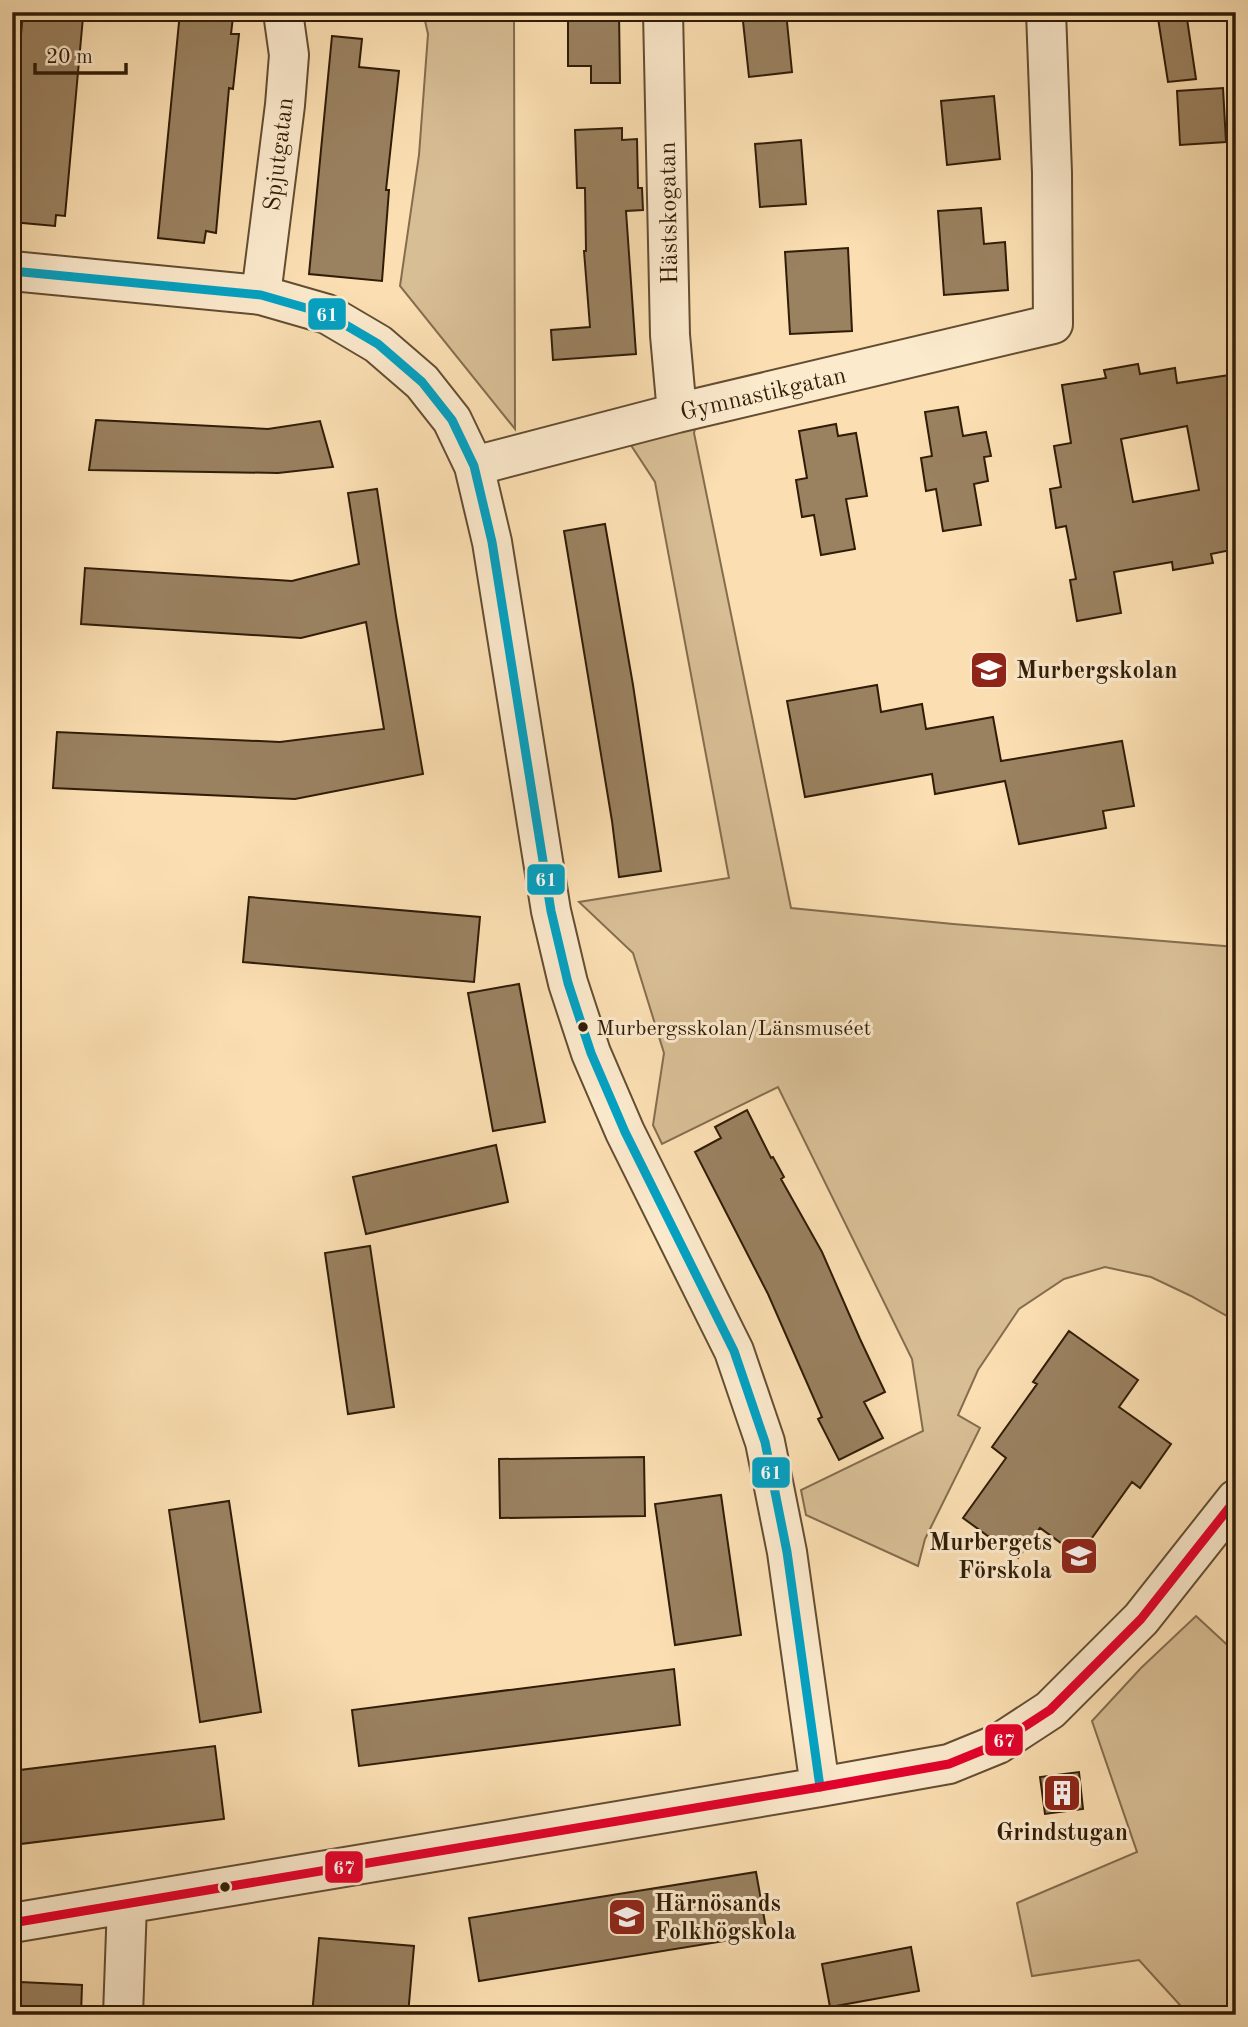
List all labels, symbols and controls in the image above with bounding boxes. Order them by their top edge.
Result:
scale bar [35,32,126,76]
text: 20 m [46,47,93,68]
street label: Spjutgatan [261,96,299,212]
street label: Hästskogatan [657,142,683,284]
line badge: 61 [307,297,347,331]
text: 61 [316,307,338,326]
street label: Gymnastikgatan [678,364,849,426]
school or university icon: Murbergskolan [968,649,1010,691]
place label: Murbergskolan [1016,660,1177,684]
line badge: 61 [526,863,566,896]
text: 61 [535,872,557,891]
place label: Murbergsskolan/Länsmuséet [596,1018,871,1040]
marker: Murbergsskolan/Länsmuséet [576,1020,590,1034]
line badge: 61 [751,1456,791,1489]
text: 61 [760,1465,782,1484]
place label: Murbergets Förskola [929,1532,1052,1584]
school or university icon: Murbergets Förskola [1058,1535,1100,1577]
line badge: 67 [984,1723,1024,1757]
text: 67 [993,1733,1015,1752]
building icon: Grindstugan [1041,1772,1083,1814]
place label: Grindstugan [996,1822,1128,1846]
line badge: 67 [324,1850,364,1884]
text: 67 [333,1860,355,1879]
unlabelled marker [218,1880,232,1894]
place label: Härnösands Folkhögskola [654,1893,796,1945]
school or university icon: Härnösands Folkhögskola [606,1896,648,1938]

